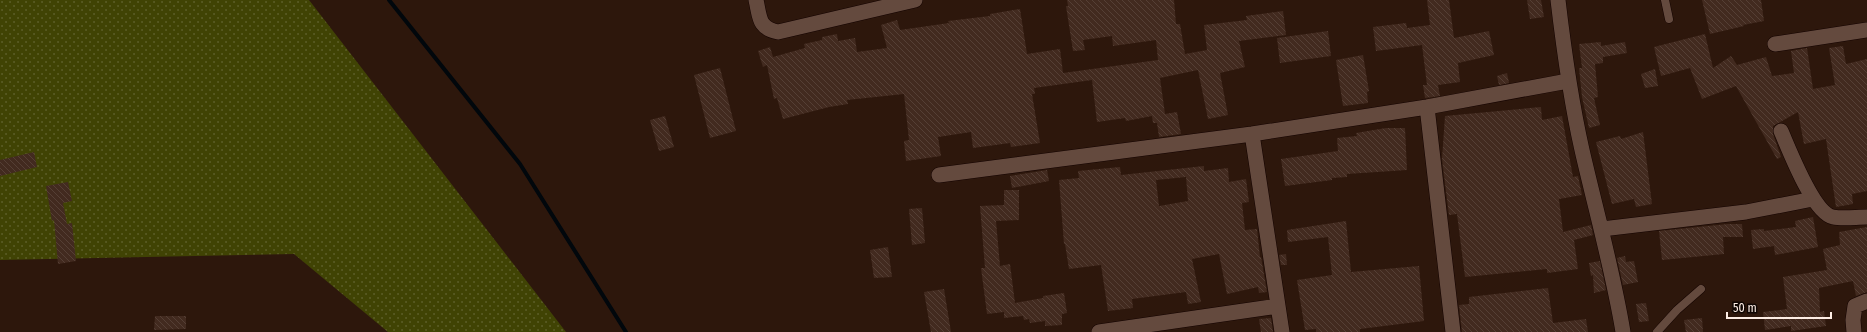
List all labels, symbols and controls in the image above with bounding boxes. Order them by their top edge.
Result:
scale bar [1727,294,1831,320]
text: 50 m [1733,301,1757,315]

